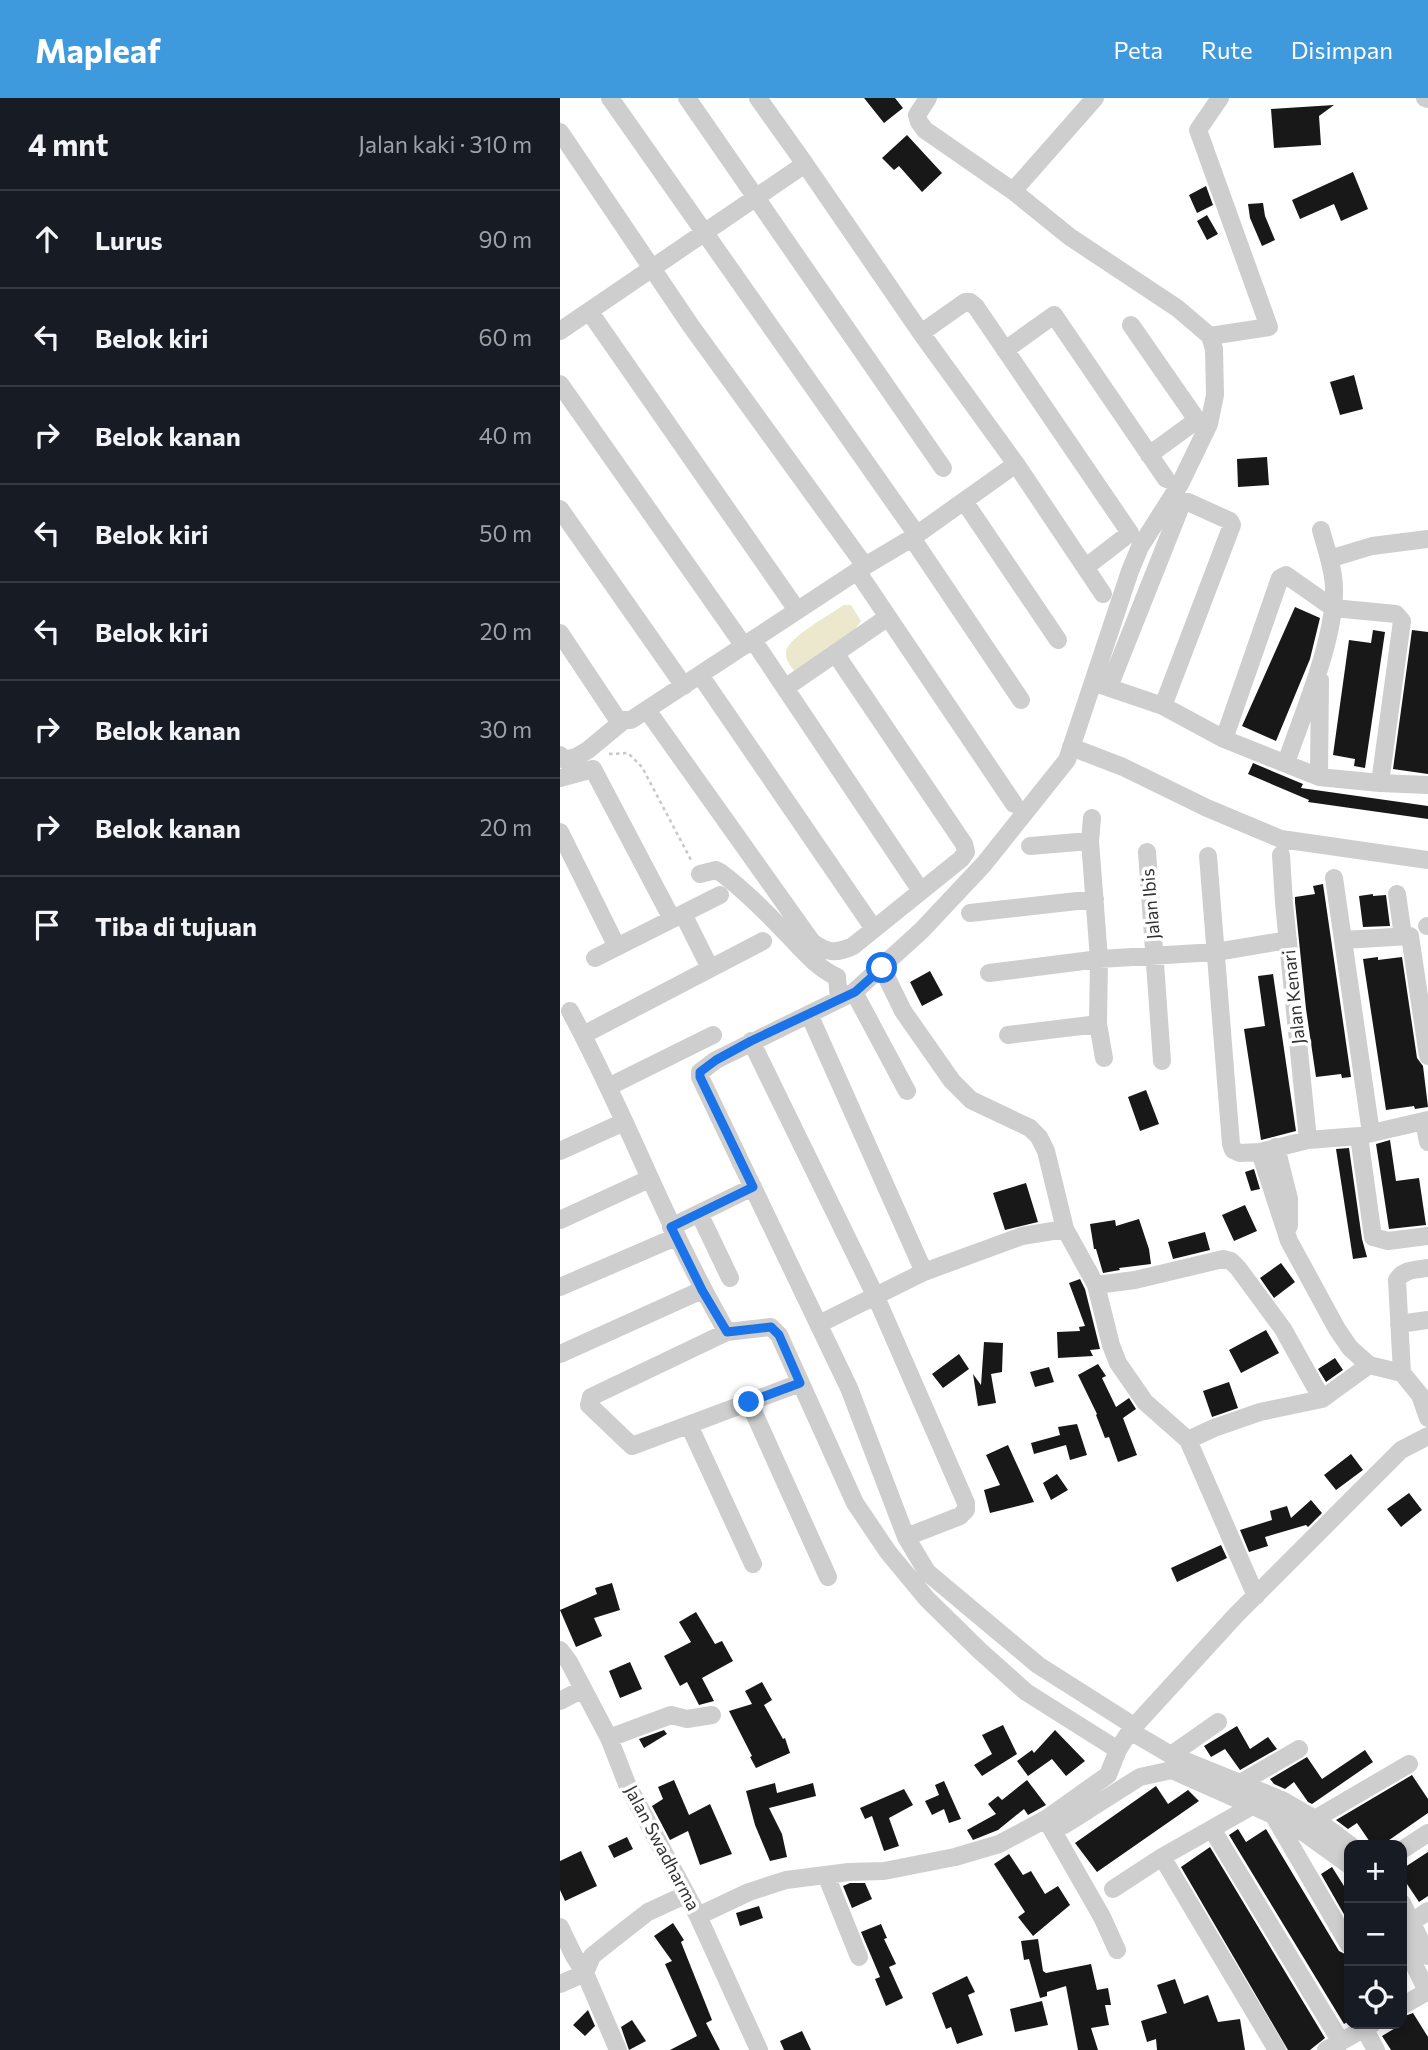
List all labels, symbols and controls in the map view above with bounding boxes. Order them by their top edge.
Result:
text: Mapleaf [35,29,161,70]
text: Peta [1113,35,1163,64]
text: Rute [1201,35,1253,64]
text: Disimpan [1291,35,1393,64]
text: 4 mnt [28,125,108,162]
text: Jalan kaki · 310 m [358,130,532,158]
icon: ahead [28,220,66,258]
text: Lurus [95,224,163,255]
text: 90 m [479,225,532,253]
icon: left [28,318,66,356]
text: Belok kiri [95,322,209,353]
text: 60 m [479,323,532,351]
icon: right [28,416,66,454]
text: Belok kanan [95,420,241,451]
text: 40 m [479,421,532,449]
icon: left [28,514,66,552]
text: Belok kiri [95,518,209,549]
text: 50 m [479,519,532,547]
icon: left [28,612,66,650]
text: Belok kiri [95,616,209,647]
text: 20 m [480,617,532,645]
icon: right [28,710,66,748]
text: Belok kanan [95,714,241,745]
text: 30 m [479,715,532,743]
icon: right [28,808,66,846]
text: Belok kanan [95,812,241,843]
text: 20 m [480,813,532,841]
street label: Jalan Ibis [1136,868,1164,940]
icon: arrive [28,906,66,944]
text: Tiba di tujuan [95,910,257,941]
street label: Jalan Kenari [1277,949,1309,1045]
route start [866,952,897,983]
route end [733,1386,764,1417]
street label: Jalan Swadharma [621,1781,705,1914]
map controls [1344,1840,1407,2029]
button: + [1344,1840,1407,1903]
button: − [1344,1903,1407,1966]
button: locate [1344,1966,1407,2029]

